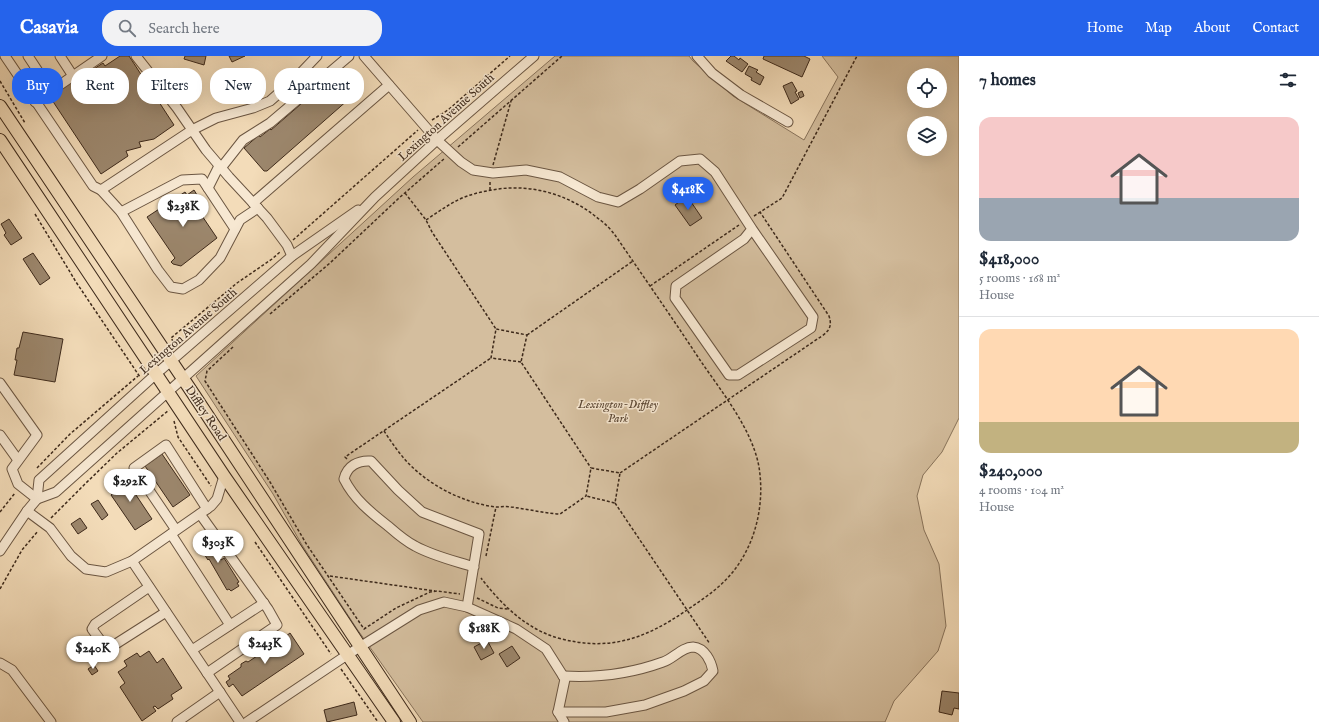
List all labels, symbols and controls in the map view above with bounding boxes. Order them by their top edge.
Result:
search box [102,10,382,46]
text: Casavia [20,16,78,40]
icon: search [116,17,138,39]
text: Search here [148,19,220,38]
text: Home [1087,19,1123,37]
text: Map [1145,19,1172,37]
text: About [1194,19,1230,37]
text: Contact [1252,19,1299,37]
chip: Buy [12,68,63,104]
chip: Rent [71,68,129,104]
chip: Filters [137,68,202,104]
chip: New [210,68,266,104]
chip: Apartment [274,68,364,104]
map controls [907,68,947,156]
button: locate [907,68,947,108]
icon: filters [1277,69,1299,91]
street label: Lexington Avenue South [395,70,498,165]
text: 7 homes [979,70,1036,91]
button: layers [907,116,947,156]
icon: home [1103,143,1175,215]
pin: $418K [660,177,716,211]
text: $418K [672,181,704,198]
pin: $238K [155,194,211,228]
text: $238K [167,198,199,215]
text: $418,000 [979,249,1039,270]
text: 5 rooms · 168 m² [979,270,1060,287]
street label: Lexington Avenue South [137,285,241,378]
text: House [979,287,1014,304]
icon: home [1103,355,1175,427]
street label: Diffley Road [182,383,230,444]
park label: Lexington-Diffley Park [577,397,658,426]
text: $240,000 [979,461,1043,482]
pin: $292K [102,469,158,503]
text: $292K [113,473,147,490]
text: 4 rooms · 104 m² [979,482,1064,499]
text: House [979,499,1014,516]
pin: $303K [190,530,246,564]
text: $303K [202,534,234,551]
pin: $188K [456,616,512,650]
text: $188K [468,620,500,637]
pin: $243K [237,631,293,665]
text: $243K [248,635,282,652]
pin: $240K [65,636,121,670]
text: $240K [75,640,111,657]

